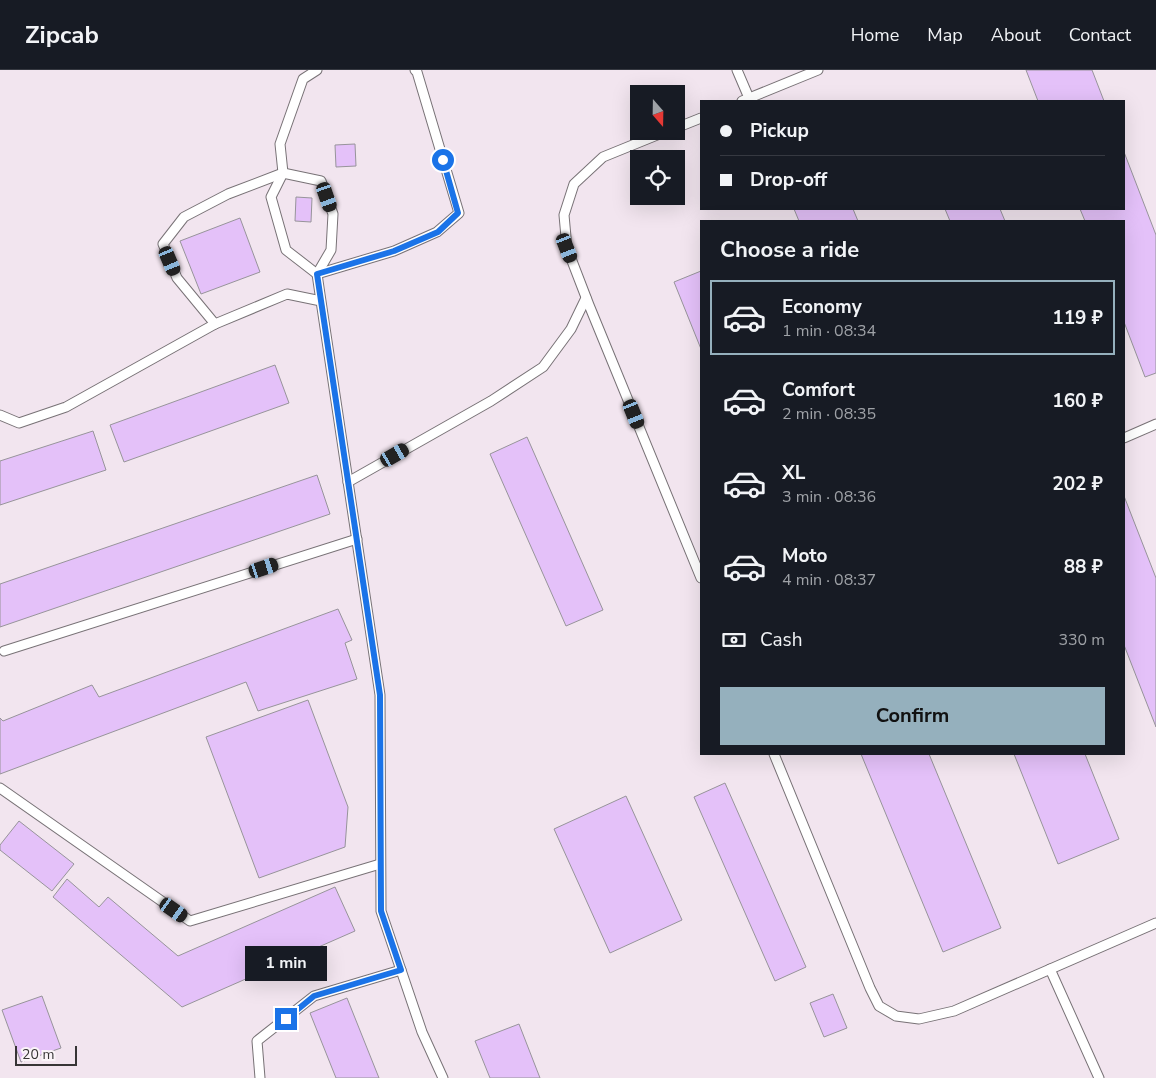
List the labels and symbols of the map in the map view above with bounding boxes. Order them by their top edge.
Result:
north arrow [630,85,685,140]
route start [432,149,454,171]
car [315,180,338,214]
car [554,231,579,265]
car [157,244,182,278]
car [621,397,646,431]
car [378,441,411,469]
car [247,556,280,580]
car [157,895,190,925]
callout: 1 min [245,946,327,982]
route end [275,1008,297,1030]
scale bar [15,1043,78,1066]

